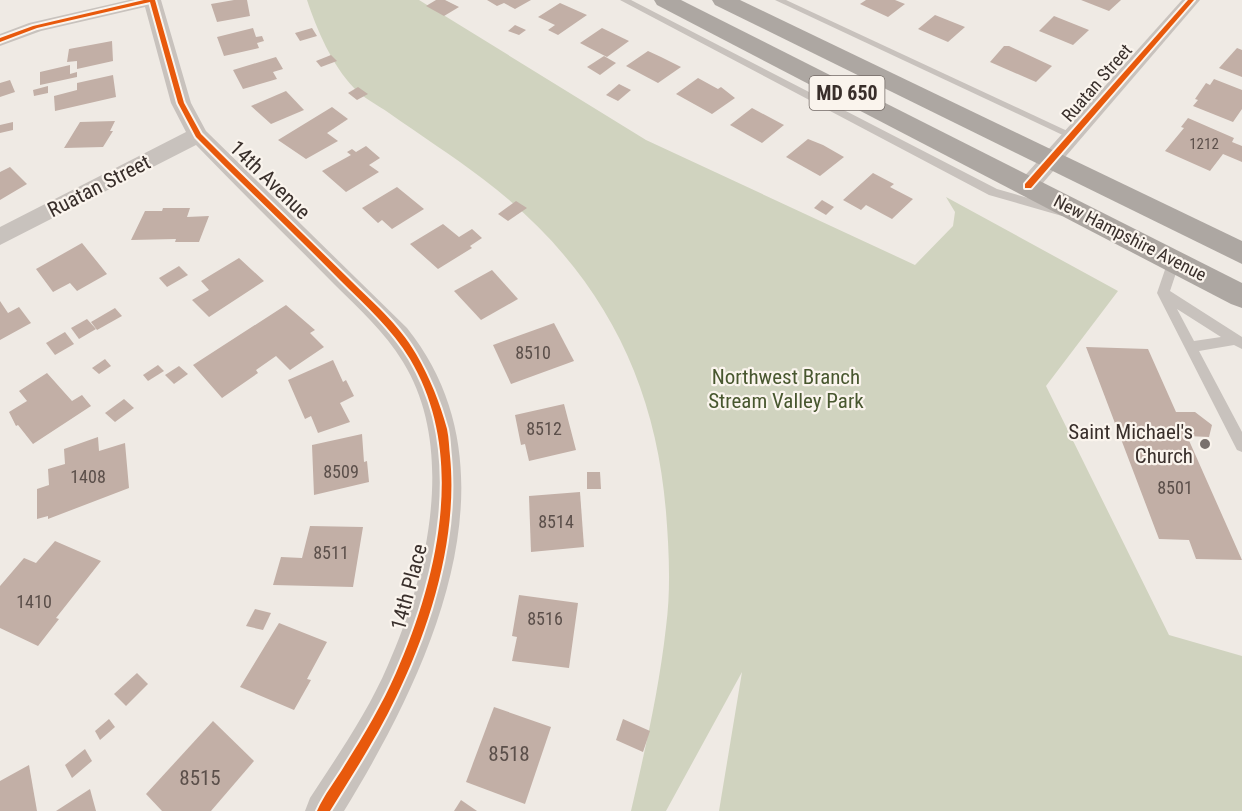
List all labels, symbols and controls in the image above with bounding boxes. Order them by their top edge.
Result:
street label: Ruatan Street [1057,40,1136,126]
road number: MD 650 [810,76,884,110]
house number: 1212 [1189,135,1219,153]
street label: 14th Avenue [225,136,315,224]
street label: Ruatan Street [44,150,154,222]
street label: New Hampshire Avenue [1050,190,1210,285]
house number: 8510 [515,342,551,363]
park label: Northwest Branch Stream Valley Park [708,365,864,413]
house number: 8512 [526,418,562,439]
place label: Saint Michael's Church [1068,420,1193,468]
marker: Saint Michael's Church [1198,437,1212,451]
house number: 8509 [323,461,359,482]
house number: 1408 [70,466,106,487]
house number: 8501 [1157,477,1193,498]
house number: 8514 [538,511,574,532]
street label: 14th Place [386,541,432,633]
house number: 8511 [313,542,349,563]
house number: 1410 [16,591,52,612]
house number: 8516 [527,608,563,629]
house number: 8518 [488,742,530,766]
house number: 8515 [179,766,221,790]

